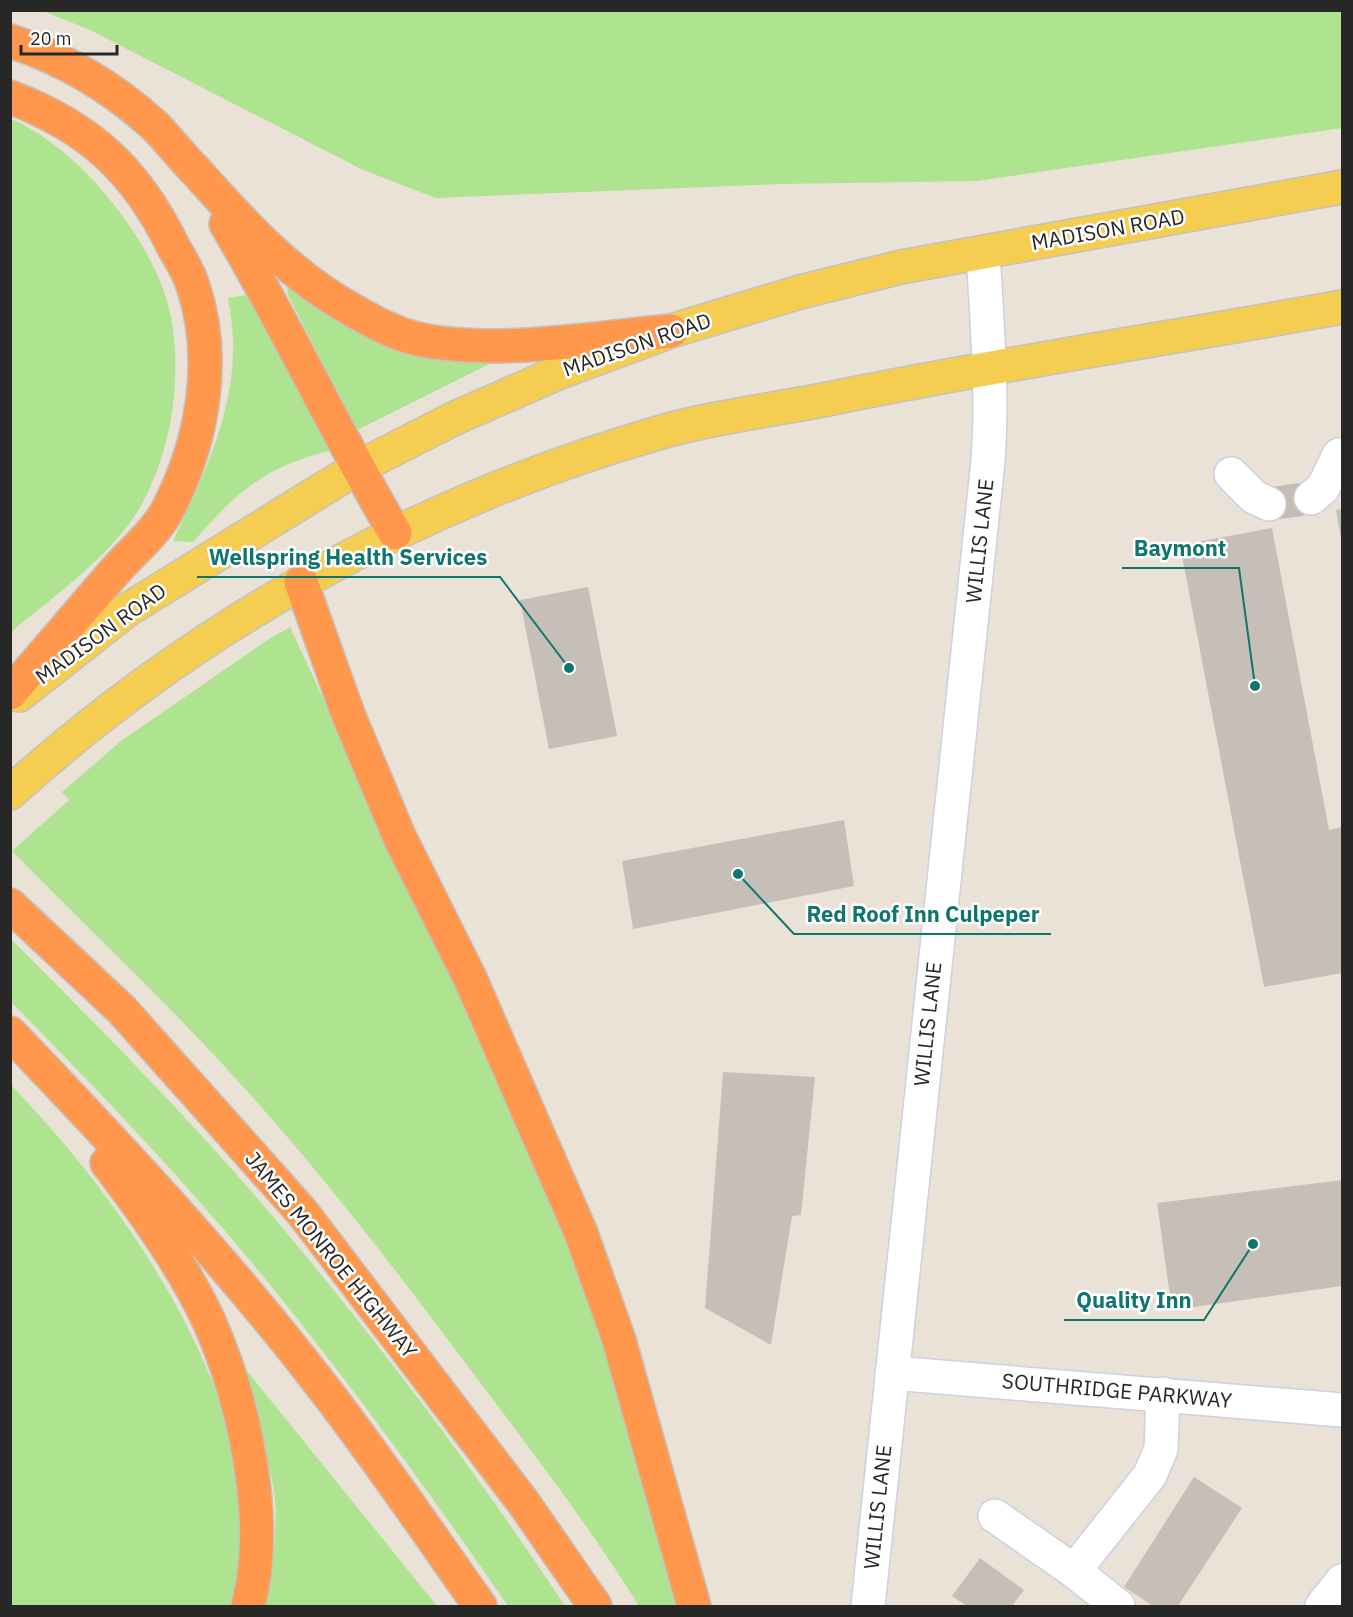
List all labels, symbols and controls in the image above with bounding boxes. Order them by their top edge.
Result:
scale bar [21,18,117,56]
text: 20 m [30,27,72,50]
street label: MADISON ROAD [1029,202,1187,256]
street label: MADISON ROAD [559,306,715,383]
street label: WILLIS LANE [959,477,999,605]
callout: Baymont [1122,528,1239,568]
text: Baymont [1134,533,1226,562]
callout: Wellspring Health Services [197,537,500,577]
text: Wellspring Health Services [209,542,487,571]
street label: MADISON ROAD [29,576,171,690]
callout: Red Roof Inn Culpeper [794,894,1051,934]
text: Red Roof Inn Culpeper [806,899,1040,928]
street label: WILLIS LANE [907,960,947,1088]
street label: JAMES MONROE HIGHWAY [240,1145,424,1364]
callout: Quality Inn [1064,1280,1204,1320]
text: Quality Inn [1076,1285,1192,1314]
street label: SOUTHRIDGE PARKWAY [1001,1366,1234,1414]
street label: WILLIS LANE [857,1443,897,1571]

